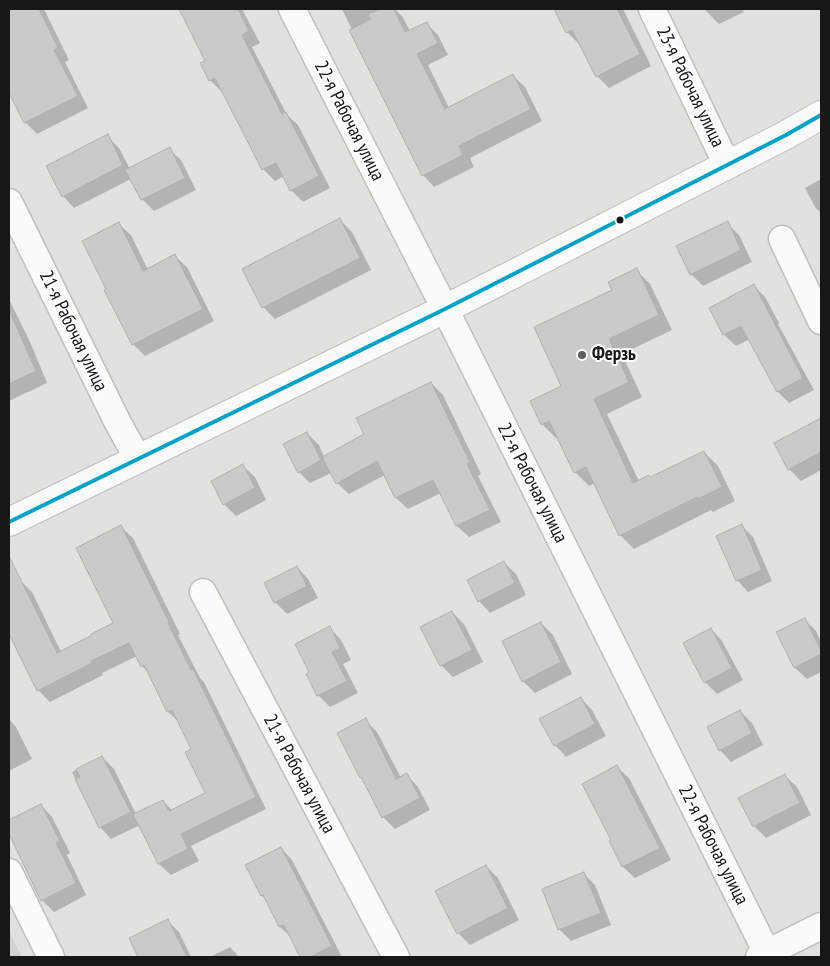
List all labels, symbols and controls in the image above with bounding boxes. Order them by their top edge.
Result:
street label: 23-я Рабочая улица [651,23,729,151]
street label: 22-я Рабочая улица [309,57,389,185]
unlabelled marker [615,215,625,225]
street label: 21-я Рабочая улица [34,267,112,395]
place label: Ферзь [592,344,636,366]
marker: Ферзь [576,349,588,361]
street label: 22-я Рабочая улица [492,419,572,547]
street label: 21-я Рабочая улица [258,711,340,837]
street label: 22-я Рабочая улица [673,781,753,909]

